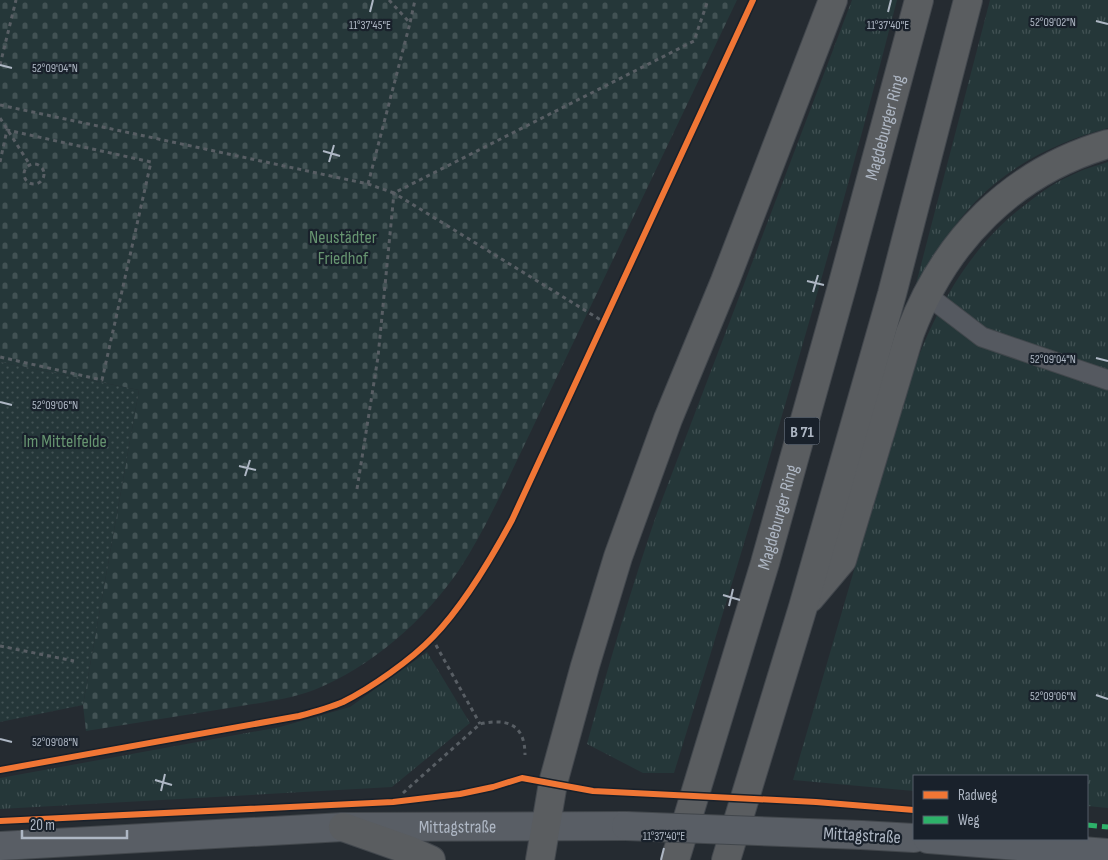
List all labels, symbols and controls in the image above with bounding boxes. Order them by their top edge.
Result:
text: 52°09'02"N [1030,15,1076,30]
text: 11°37'45"E [349,18,391,33]
text: 11°37'40"E [867,18,909,33]
text: 52°09'04"N [32,61,78,76]
street label: Magdeburger Ring [861,73,909,183]
park label: Neustädter Friedhof [309,227,377,269]
text: 52°09'04"N [1030,352,1076,367]
text: 52°09'06"N [32,398,78,413]
road number: B 71 [784,418,820,444]
park label: Im Mittelfelde [23,431,107,452]
street label: Magdeburger Ring [754,462,803,572]
text: 52°09'06"N [1030,689,1076,704]
text: 52°09'08"N [32,735,78,750]
legend [913,775,1088,840]
text: Radweg [958,786,997,805]
scale bar [22,808,128,840]
text: Weg [958,811,980,830]
text: 20 m [30,816,55,835]
street label: Mittagstraße [419,816,496,838]
street label: Mittagstraße [823,823,901,848]
text: 11°37'40"E [643,829,685,844]

